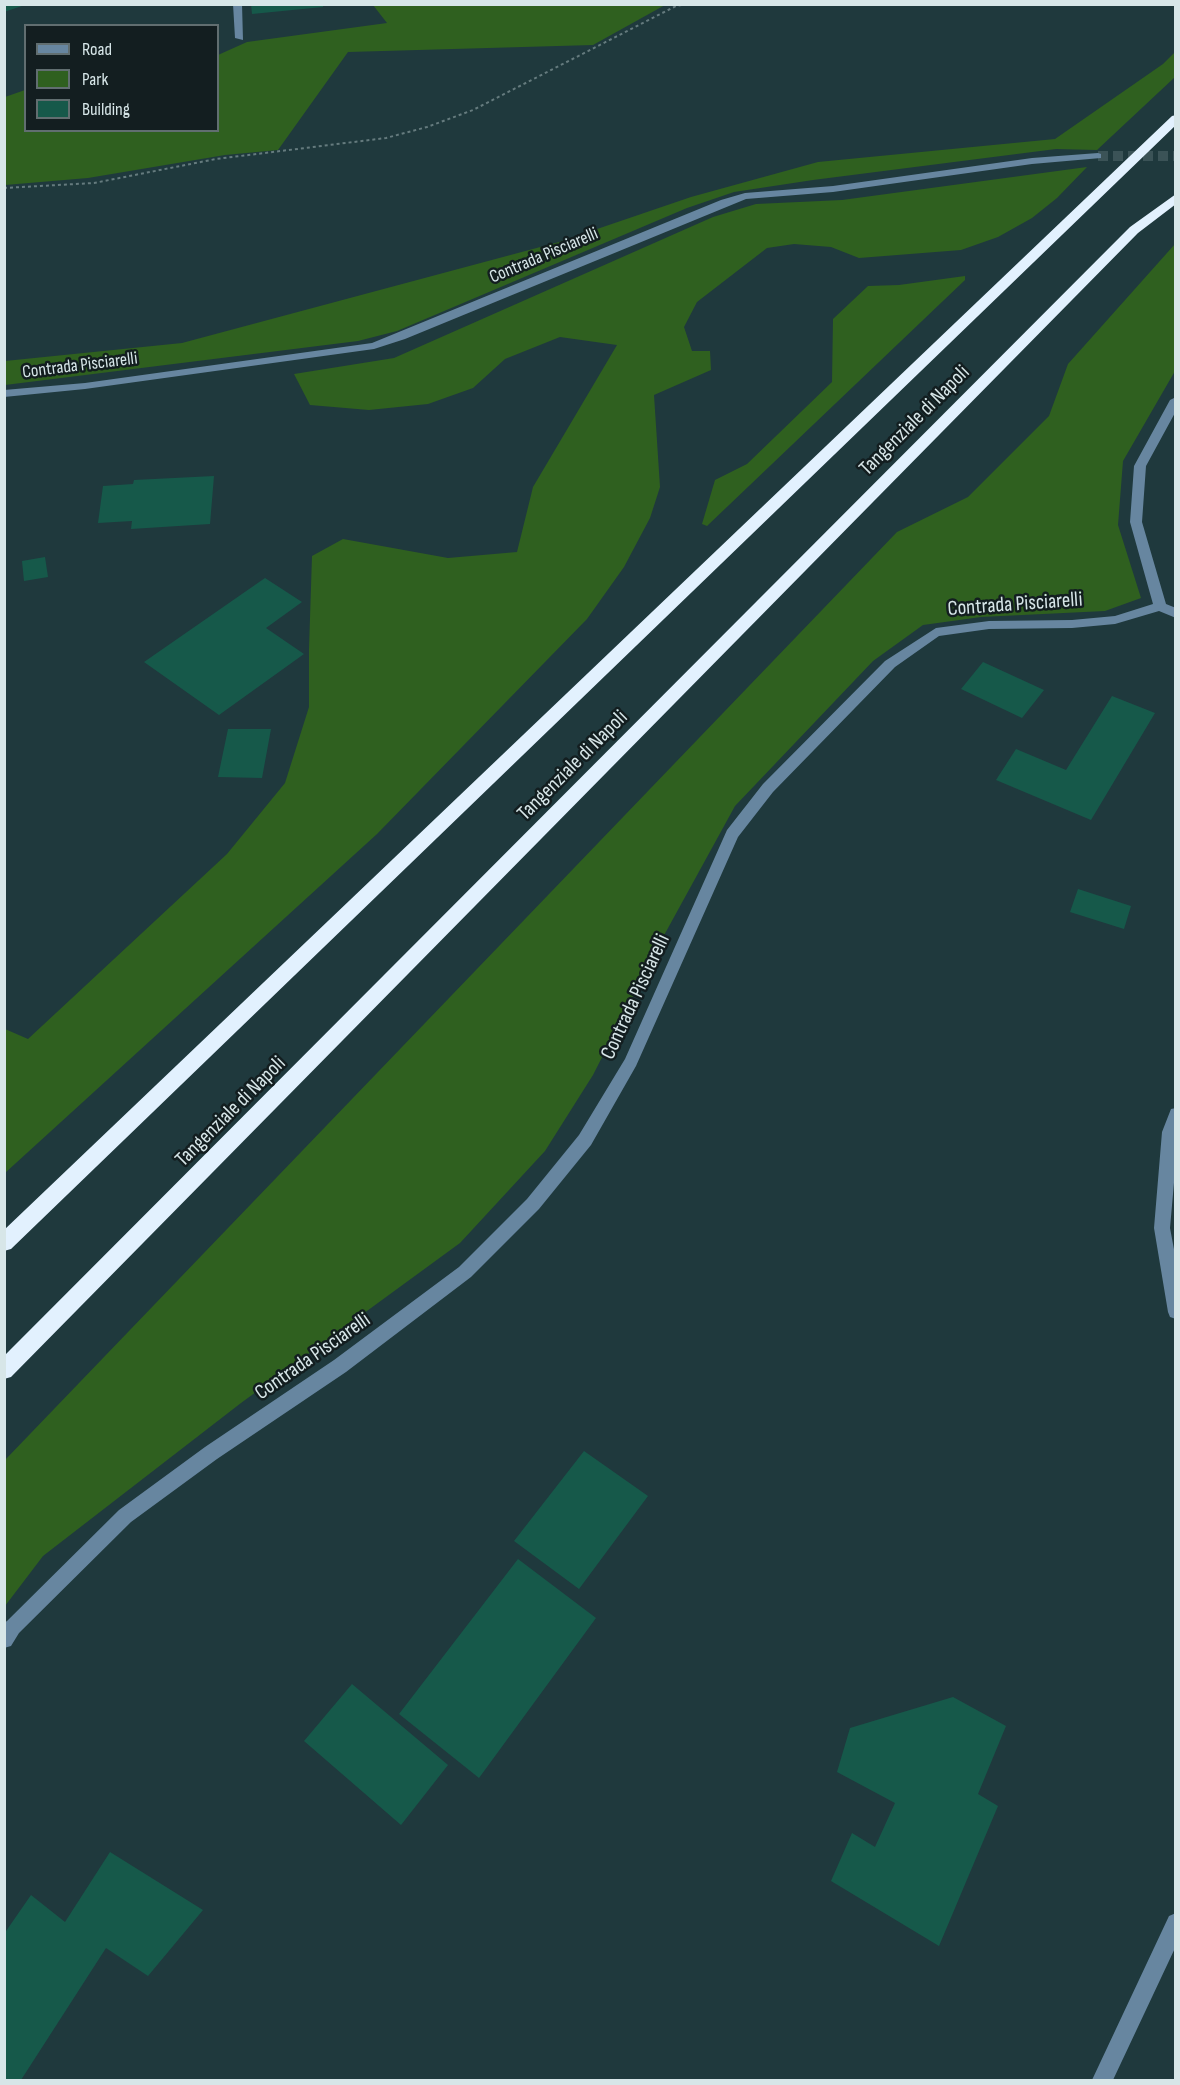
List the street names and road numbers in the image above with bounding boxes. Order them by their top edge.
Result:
street label: Contrada Pisciarelli [486,223,602,289]
street label: Contrada Pisciarelli [21,348,139,384]
street label: Tangenziale di Napoli [855,361,975,481]
street label: Contrada Pisciarelli [947,588,1083,622]
street label: Tangenziale di Napoli [513,706,633,826]
street label: Contrada Pisciarelli [596,930,676,1064]
street label: Tangenziale di Napoli [171,1052,291,1172]
street label: Contrada Pisciarelli [250,1308,376,1406]

